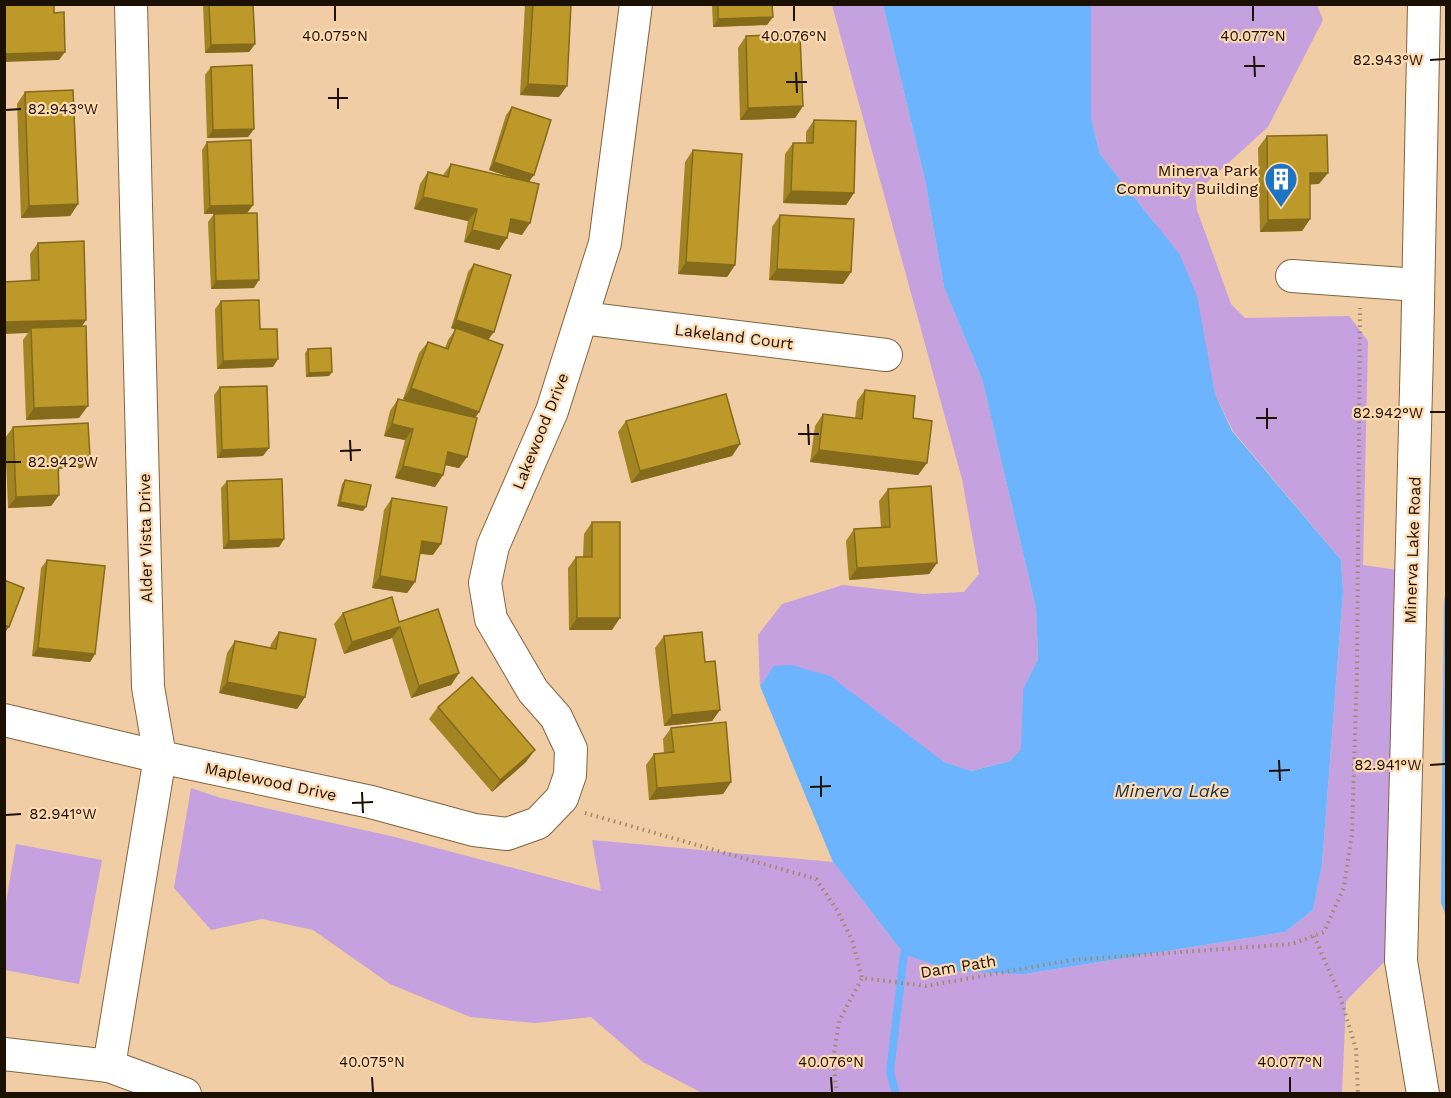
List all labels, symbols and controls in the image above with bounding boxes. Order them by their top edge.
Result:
text: 40.075°N [302,27,368,45]
text: 40.076°N [761,27,827,45]
text: 40.077°N [1220,27,1286,45]
text: 82.943°W [1353,51,1423,69]
text: 82.943°W [28,100,98,118]
place label: Minerva Park Comunity Building [1116,161,1258,198]
building icon: Minerva Park Comunity Building [1263,161,1299,208]
street label: Lakeland Court [674,320,795,353]
street label: Lakewood Drive [508,370,573,492]
text: 82.942°W [1353,404,1423,422]
text: 82.942°W [28,453,98,471]
street label: Alder Vista Drive [135,473,156,603]
street label: Minerva Lake Road [1400,476,1425,624]
text: 82.941°W [1354,756,1422,774]
street label: Maplewood Drive [203,758,339,805]
water label: Minerva Lake [1114,780,1230,801]
text: 82.941°W [29,805,97,823]
street label: Dam Path [919,951,997,982]
text: 40.075°N [339,1053,405,1071]
text: 40.076°N [798,1053,864,1071]
text: 40.077°N [1257,1053,1323,1071]

